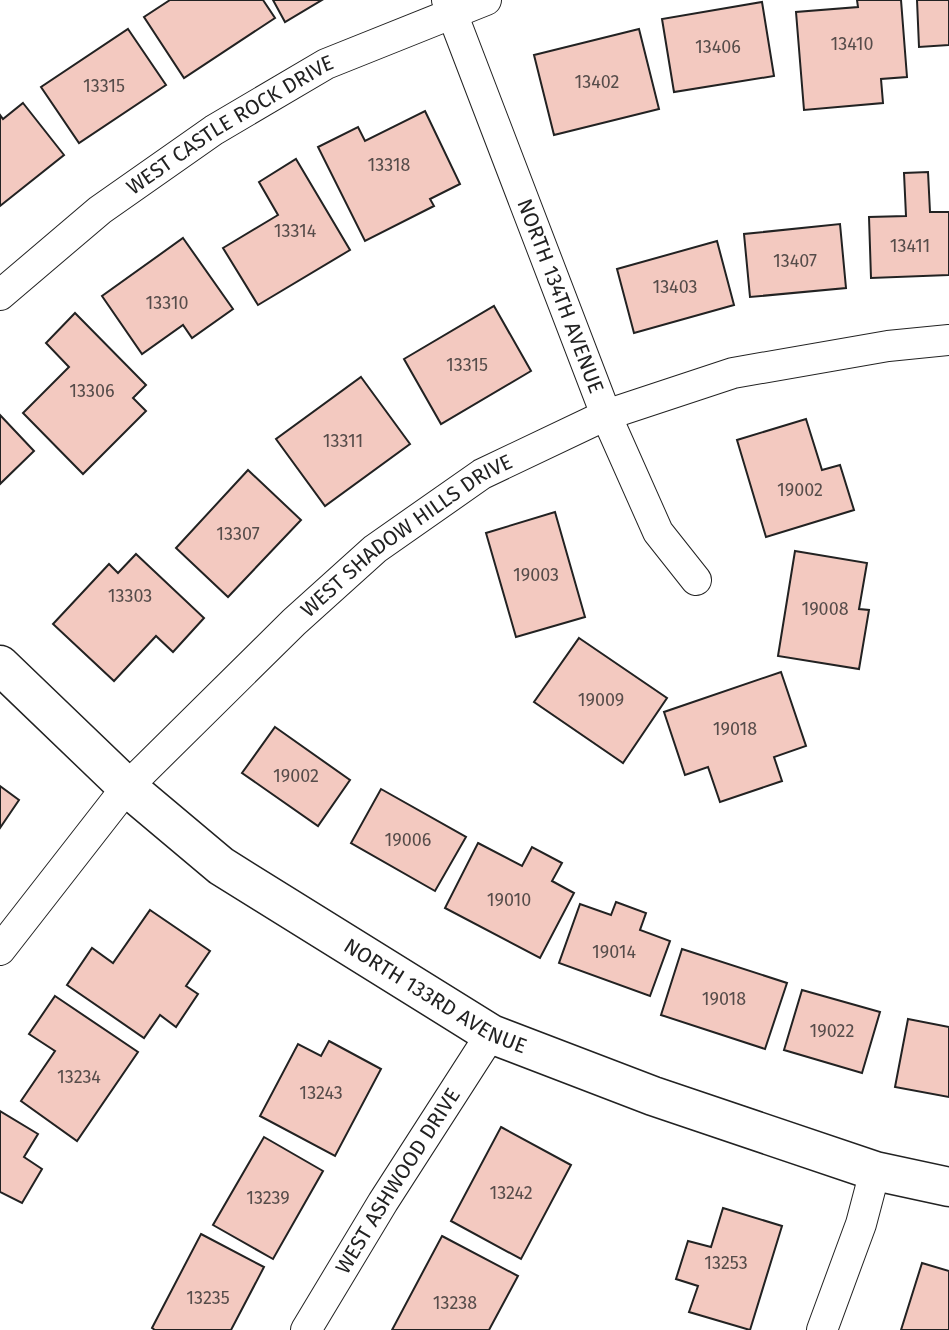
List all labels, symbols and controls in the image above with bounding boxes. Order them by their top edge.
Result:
house number: 13410 [830,33,874,55]
house number: 13406 [695,36,741,58]
street label: WEST CASTLE ROCK DRIVE [121,49,337,200]
house number: 13402 [575,71,620,93]
house number: 13315 [83,75,125,97]
house number: 13318 [367,154,411,176]
street label: NORTH 134TH AVENUE [511,195,609,397]
house number: 13314 [274,220,317,242]
house number: 13411 [890,235,930,257]
house number: 13407 [773,250,817,272]
house number: 13403 [652,276,698,298]
house number: 13310 [145,292,189,314]
house number: 13315 [446,354,488,376]
house number: 13306 [69,380,115,402]
house number: 13311 [323,430,363,452]
street label: WEST SHADOW HILLS DRIVE [295,449,516,623]
house number: 19002 [777,479,823,501]
house number: 13307 [216,523,260,545]
house number: 19003 [513,564,559,586]
house number: 13303 [108,585,152,607]
house number: 19008 [801,598,849,620]
house number: 19009 [578,689,624,711]
house number: 19018 [713,718,757,740]
house number: 19002 [273,765,319,787]
house number: 19006 [385,829,431,851]
house number: 19010 [487,889,531,911]
street label: NORTH 133RD AVENUE [339,933,530,1059]
house number: 19014 [592,941,637,963]
house number: 19018 [702,988,746,1010]
house number: 19022 [810,1020,855,1042]
house number: 13234 [57,1066,101,1088]
house number: 13243 [299,1082,343,1104]
street label: WEST ASHWOOD DRIVE [330,1083,466,1279]
house number: 13242 [489,1182,533,1204]
house number: 13239 [246,1187,290,1209]
house number: 13253 [704,1252,748,1274]
house number: 13235 [186,1287,230,1309]
house number: 13238 [433,1292,477,1314]

